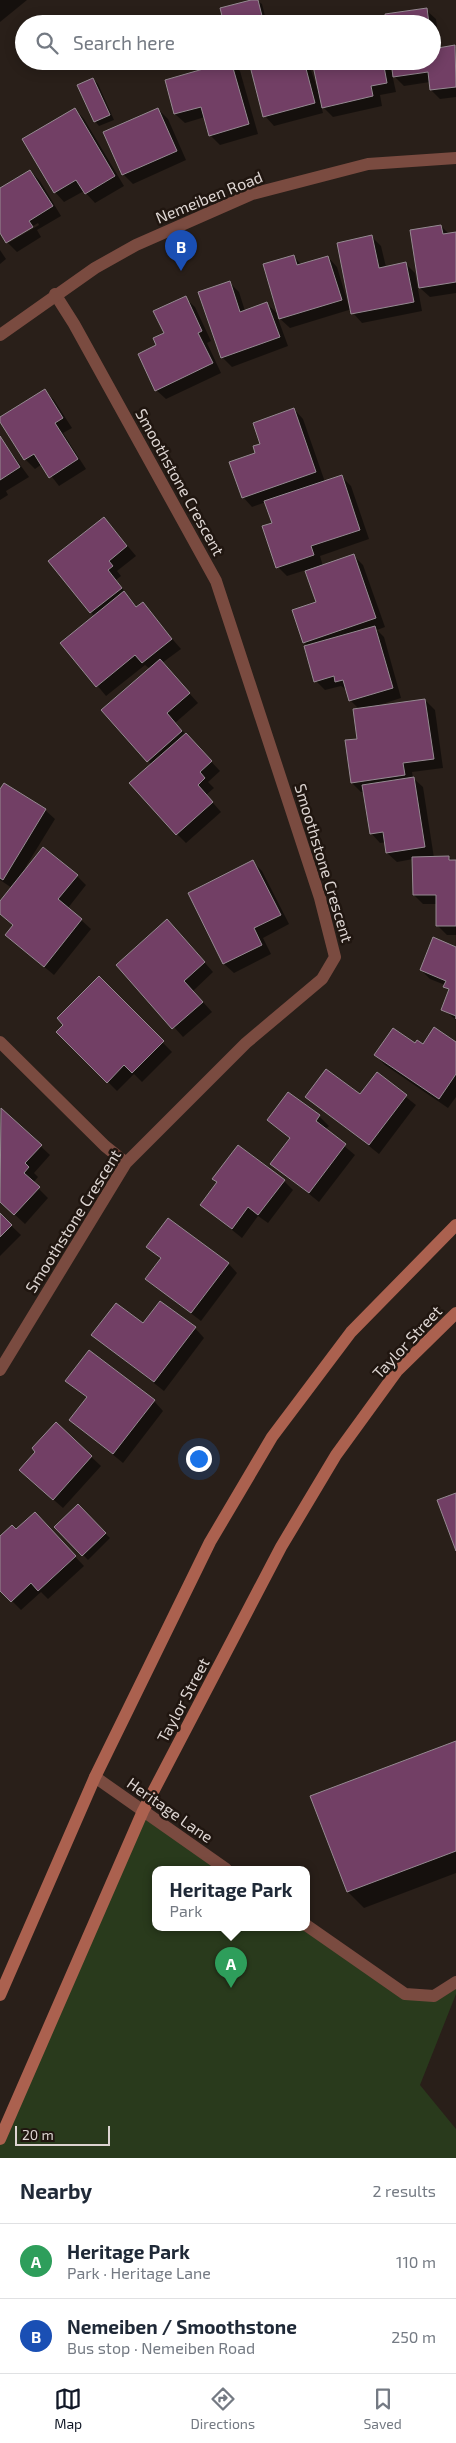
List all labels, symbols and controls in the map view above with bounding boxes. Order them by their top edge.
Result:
search box [15,15,441,70]
icon: search [33,29,61,57]
text: Search here [73,31,175,54]
street label: Nemeiben Road [152,166,265,227]
pin: B [165,230,197,271]
street label: Smoothstone Crescent [132,405,229,559]
street label: Smoothstone Crescent [291,781,358,945]
street label: Smoothstone Crescent [21,1146,124,1296]
street label: Taylor Street [368,1301,445,1382]
your location [186,1446,212,1472]
street label: Taylor Street [152,1654,213,1745]
street label: Heritage Lane [124,1773,217,1846]
popup [152,1866,310,1931]
text: Heritage Park [170,1878,292,1901]
text: Park [170,1901,202,1920]
pin: A [215,1947,247,1988]
scale bar [15,2123,110,2146]
text: 20 m [22,2126,54,2143]
text: Nearby [20,2178,92,2203]
text: 2 results [373,2181,436,2200]
text: Heritage Park [67,2240,190,2263]
text: A [31,2252,41,2271]
text: 110 m [396,2252,436,2271]
text: Park · Heritage Lane [67,2263,211,2282]
text: Nemeiben / Smoothstone [67,2315,297,2338]
text: B [31,2327,41,2346]
text: 250 m [391,2327,436,2346]
text: Bus stop · Nemeiben Road [67,2338,255,2357]
tab: Map [54,2385,82,2432]
tab: Directions [191,2385,255,2432]
tab: Saved [363,2385,402,2432]

